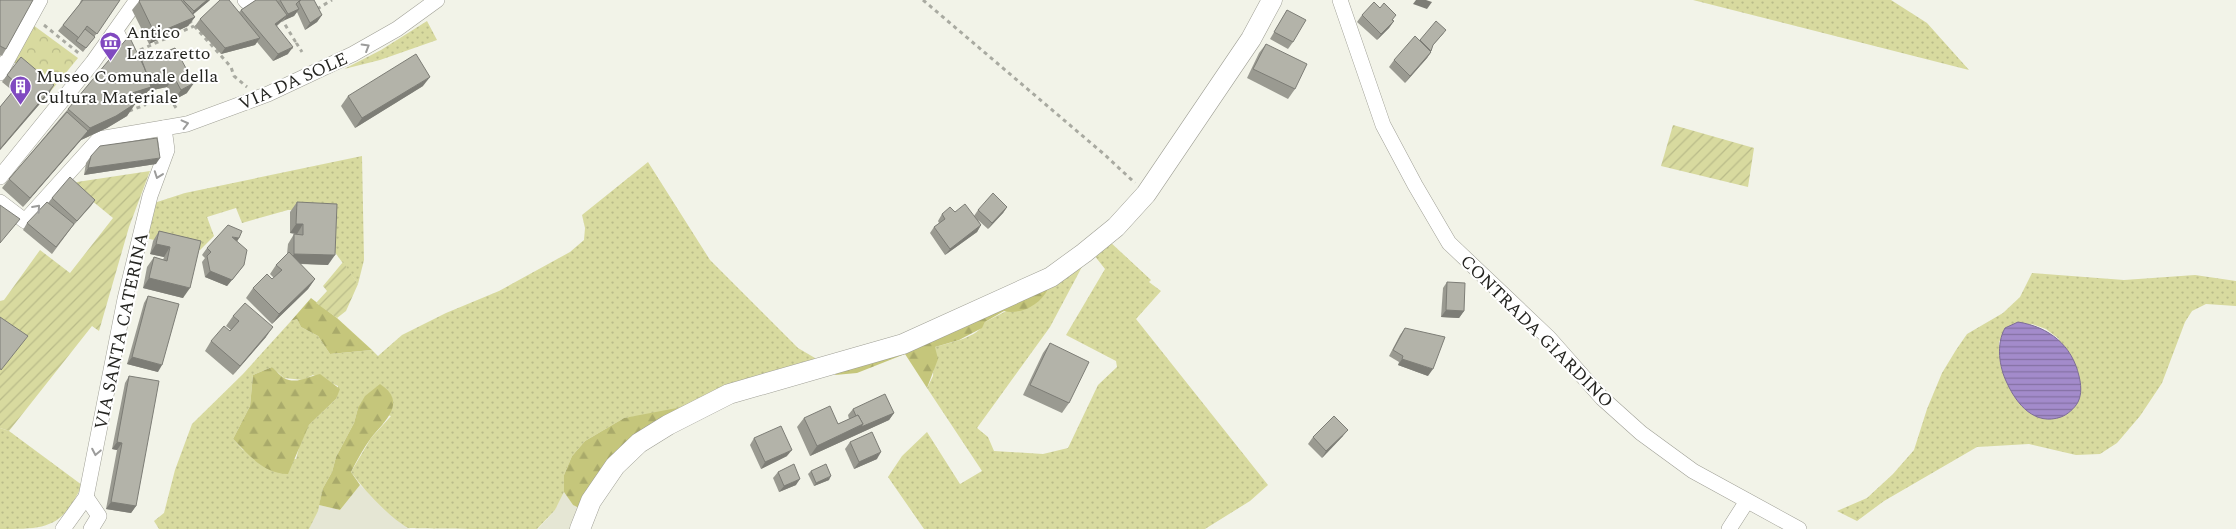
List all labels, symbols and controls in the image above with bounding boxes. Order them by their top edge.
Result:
place label: Antico Lazzaretto [126,19,210,67]
museum icon: Antico Lazzaretto [98,30,122,61]
one-way arrow [361,43,370,53]
street label: VIA DA SOLE [234,45,352,118]
place label: Museo Comunale della Cultura Materiale [36,63,218,111]
building icon: Museo Comunale della Cultura Materiale [8,74,32,105]
one-way arrow [180,119,189,130]
one-way arrow [154,170,164,178]
one-way arrow [31,204,40,213]
street label: VIA SANTA CATERINA [87,230,156,432]
street label: CONTRADA GIARDINO [1454,249,1619,414]
one-way arrow [91,448,101,457]

